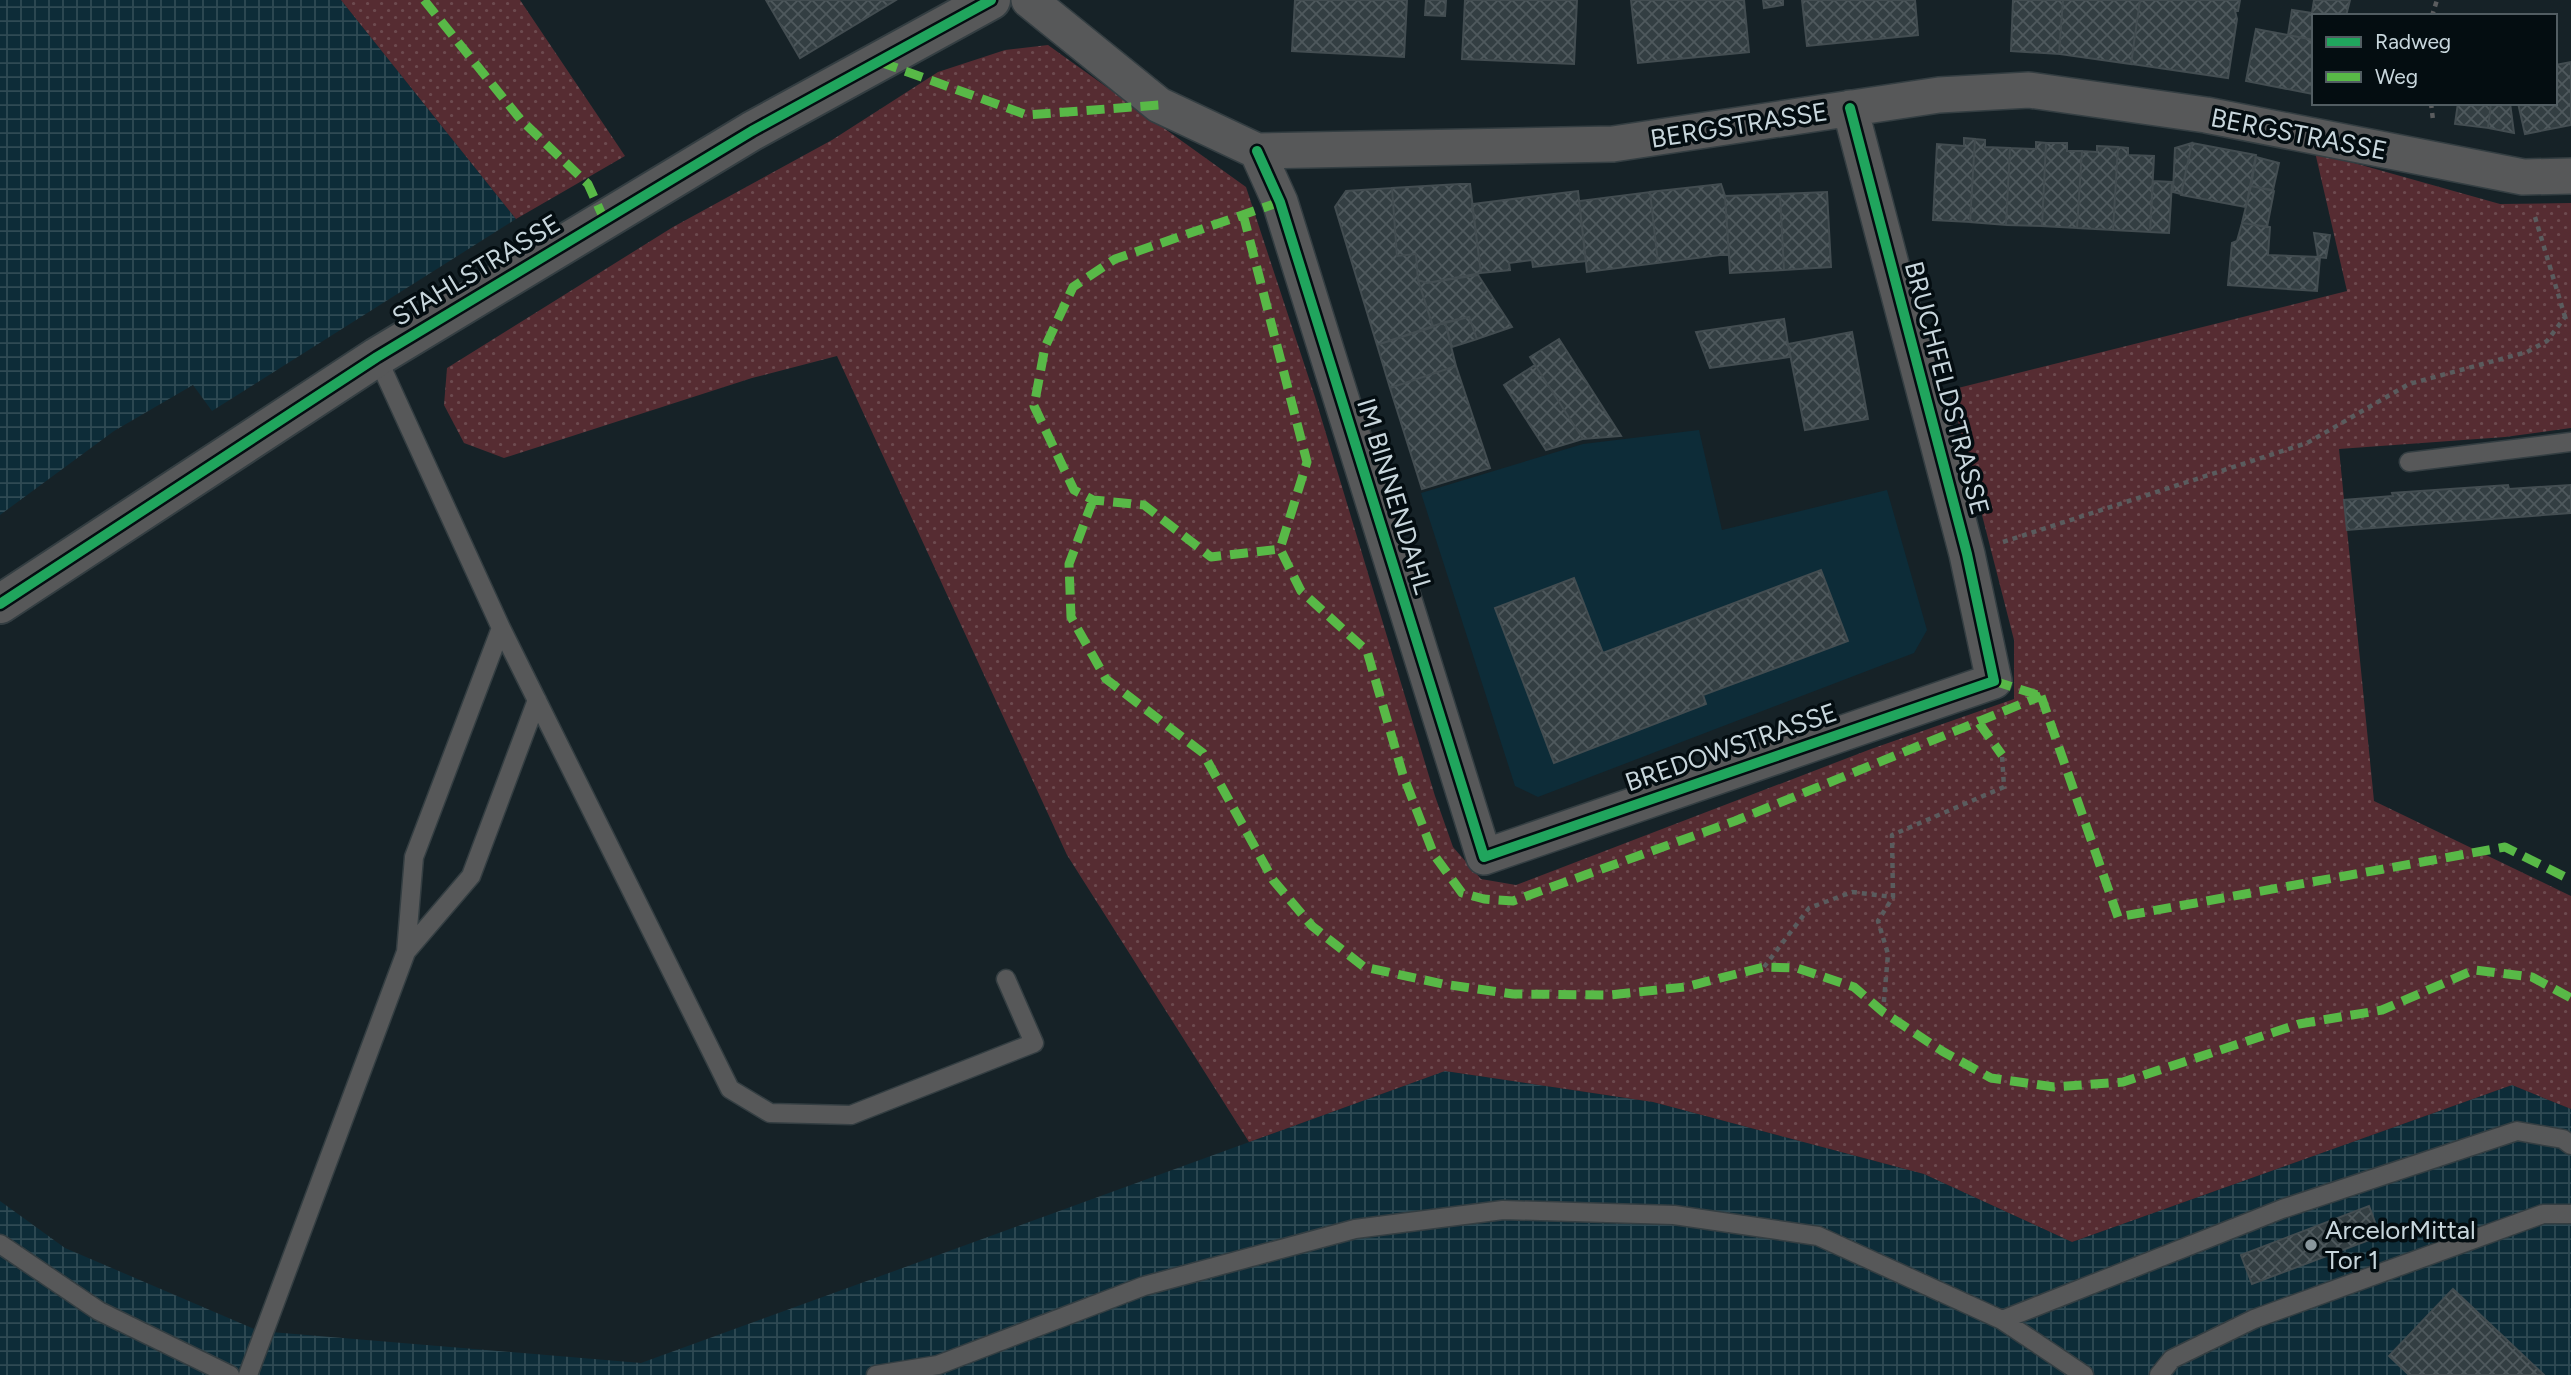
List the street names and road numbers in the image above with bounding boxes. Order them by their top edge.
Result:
street label: BERGSTRASSE [1648,95,1830,155]
street label: BERGSTRASSE [2208,101,2390,167]
street label: STAHLSTRASSE [386,207,566,333]
street label: BRUCHFELDSTRASSE [1898,258,1996,518]
street label: IM BINNENDAHL [1350,394,1440,598]
street label: BREDOWSTRASSE [1621,696,1841,798]

